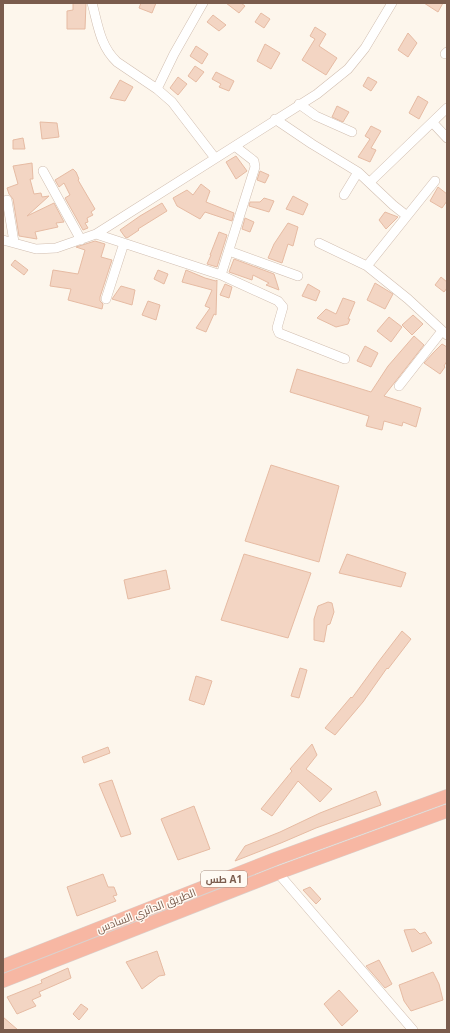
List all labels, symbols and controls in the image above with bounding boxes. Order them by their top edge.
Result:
road number: طس A1 [201,871,247,887]
street label: الطريق الدائري السادس [94,884,198,938]

